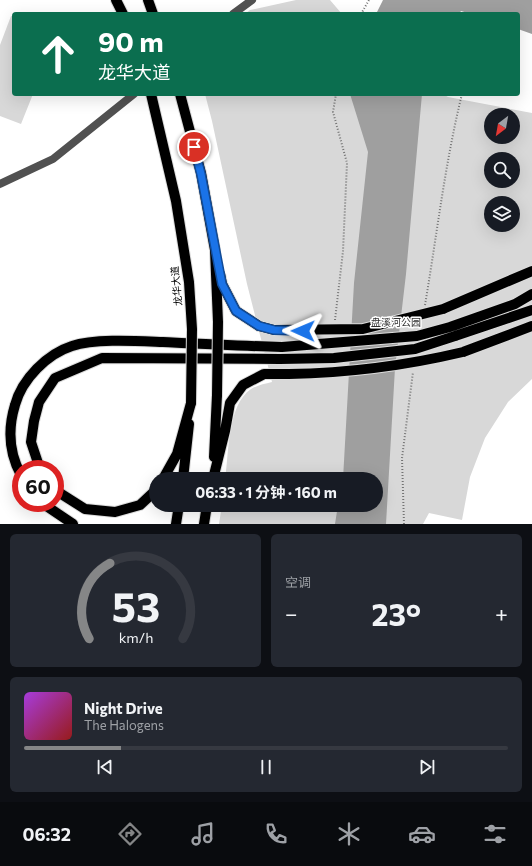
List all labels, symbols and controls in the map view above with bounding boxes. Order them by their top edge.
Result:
text: 90 m [98,24,164,58]
icon: ahead [32,28,84,80]
text: 龙华大道 [98,61,170,83]
north arrow [484,108,520,144]
map controls [484,108,520,232]
pin [177,130,211,164]
icon: arrive [183,136,205,158]
button: search [484,152,520,188]
button: layers [484,196,520,232]
street label: 龙华大道 [168,265,184,307]
position arrow [282,310,324,352]
park label: 盘溪河公园 [371,316,421,328]
speed limit sign: 60 [12,460,64,512]
text: 06:33 · 1 分钟 · 160 m [195,483,337,501]
text: 空调 [285,574,311,590]
text: 53 [111,579,160,630]
text: 23° [372,595,421,632]
text: − [285,600,298,627]
text: + [495,600,508,627]
text: km/h [118,627,153,645]
text: Night Drive [84,699,163,717]
text: The Halogens [84,717,164,733]
icon: previous [94,756,116,778]
icon: pause [255,756,277,778]
icon: next [416,756,438,778]
icon: directions [116,820,144,848]
icon: music [189,820,217,848]
icon: phone [262,820,290,848]
icon: climate [335,820,363,848]
icon: car [408,820,436,848]
icon: filters [481,820,509,848]
text: 06:32 [23,823,71,845]

